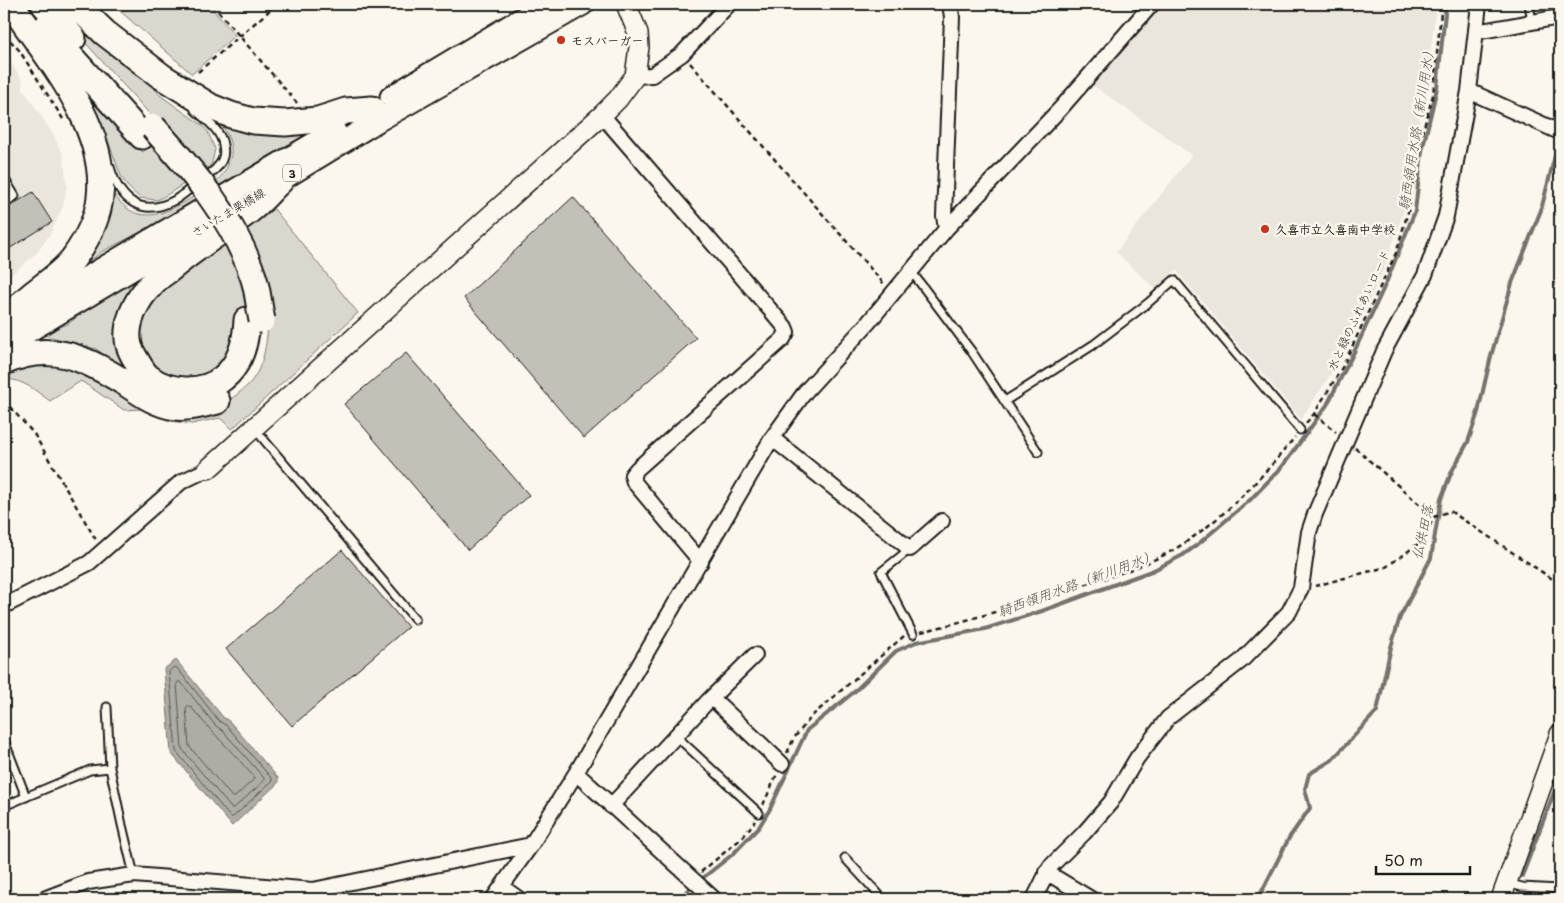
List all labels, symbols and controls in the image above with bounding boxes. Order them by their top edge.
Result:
place label: モスバーガー [571,31,643,49]
marker: モスバーガー [555,34,567,46]
water label: 騎西領用水路（新川用水） [1392,42,1440,212]
road number: 3 [283,164,301,182]
street label: さいたま栗橋線 [188,183,268,241]
place label: 久喜市立久喜南中学校 [1275,220,1395,238]
marker: 久喜市立久喜南中学校 [1259,223,1271,235]
street label: 水と緑のふれあいロード [1322,246,1394,374]
water label: 仏供田落 [1406,501,1438,562]
water label: 騎西領用水路（新川用水） [994,544,1160,622]
scale bar [1376,843,1470,875]
text: 50 m [1384,848,1423,871]

